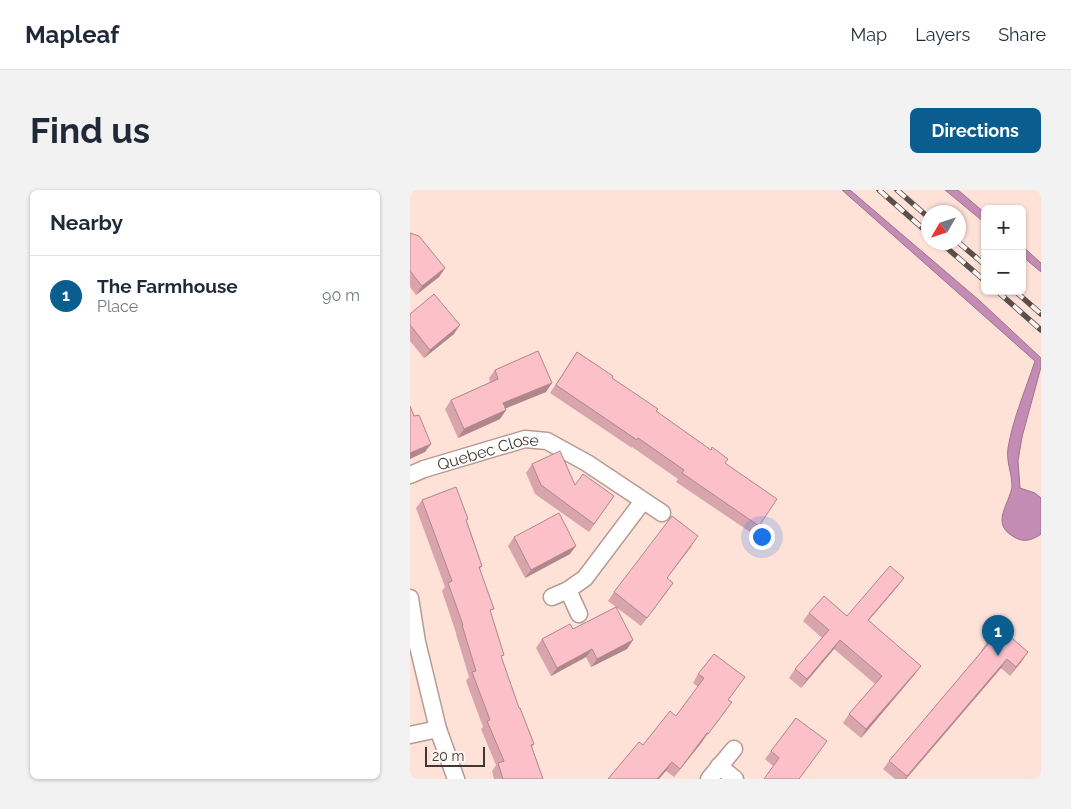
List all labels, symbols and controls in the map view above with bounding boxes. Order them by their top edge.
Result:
text: Mapleaf [25,20,119,49]
text: Map [851,24,887,45]
text: Layers [915,24,970,45]
text: Share [998,24,1046,45]
button: Directions [910,108,1041,153]
text: Find us [30,110,150,151]
north arrow [921,205,966,250]
map controls [981,205,1026,295]
button: + [981,205,1026,250]
text: Nearby [50,210,123,235]
button: − [981,250,1026,295]
text: The Farmhouse [97,275,238,297]
text: 1 [62,286,70,305]
text: 90 m [322,286,360,305]
text: Place [97,297,138,316]
street label: Quebec Close [435,429,540,474]
your location [749,524,775,550]
pin: 1 [982,615,1014,656]
scale bar [425,744,485,767]
text: 20 m [432,748,464,764]

